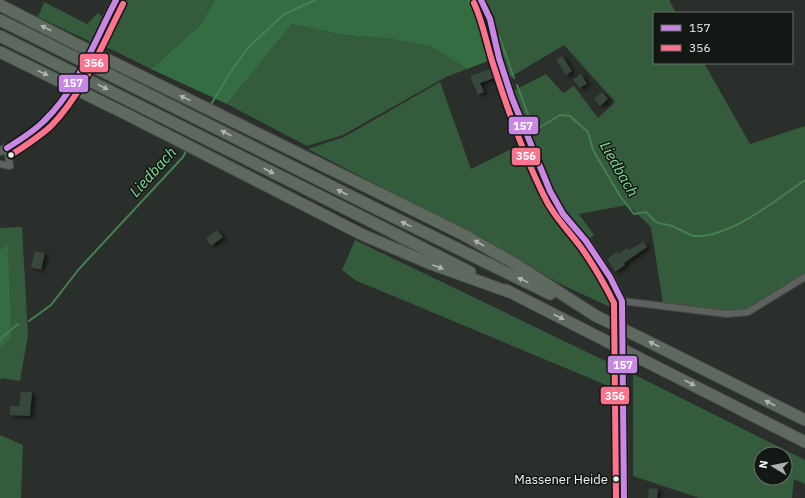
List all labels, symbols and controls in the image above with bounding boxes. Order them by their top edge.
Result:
legend [653,12,793,64]
text: 157 [689,20,711,35]
one-way arrow [40,25,51,31]
text: 356 [689,40,711,55]
line badge: 356 [79,53,109,73]
text: 356 [84,56,104,70]
one-way arrow [37,70,49,76]
line badge: 157 [58,74,89,93]
text: 157 [63,76,83,90]
one-way arrow [97,84,108,90]
one-way arrow [179,94,191,101]
line badge: 157 [508,116,539,135]
text: 157 [513,119,533,133]
one-way arrow [220,130,231,136]
water label: Liedbach [596,138,643,200]
water label: Liedbach [125,143,180,201]
line badge: 356 [511,147,541,166]
text: 356 [516,149,536,163]
unlabelled marker [6,150,16,160]
one-way arrow [263,167,275,174]
one-way arrow [336,189,347,195]
one-way arrow [400,221,412,227]
one-way arrow [473,240,485,247]
one-way arrow [432,264,444,270]
one-way arrow [517,277,528,284]
one-way arrow [553,314,565,320]
one-way arrow [648,341,660,348]
line badge: 157 [607,355,638,374]
text: 157 [613,358,633,372]
one-way arrow [684,380,696,387]
line badge: 356 [600,386,630,405]
text: 356 [605,389,625,403]
one-way arrow [764,400,776,406]
north arrow [753,446,793,486]
text: N [756,459,771,469]
place label: Massener Heide [514,471,608,488]
marker: Massener Heide [611,474,621,484]

